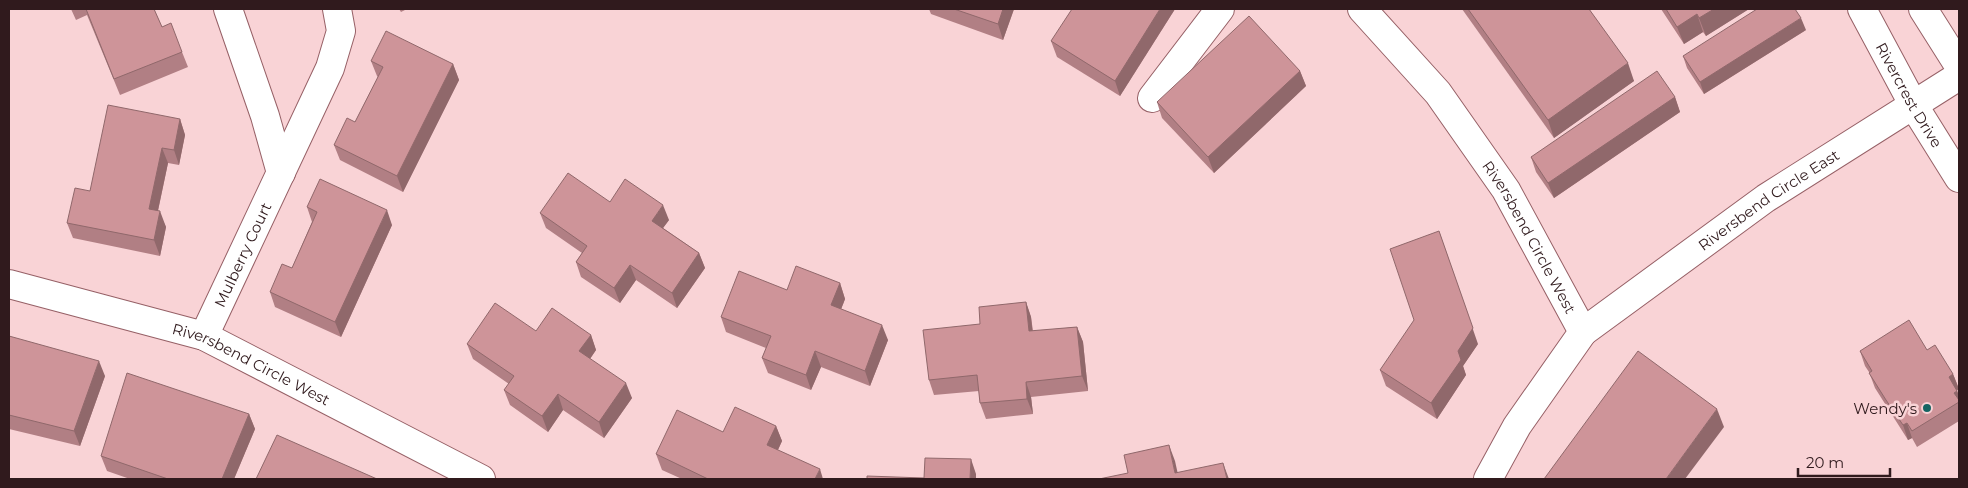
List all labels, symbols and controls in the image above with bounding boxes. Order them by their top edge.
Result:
street label: Rivercrest Drive [1872,39,1947,151]
street label: Riversbend Circle East [1694,145,1843,254]
street label: Riversbend Circle West [1479,157,1580,316]
street label: Mulberry Court [209,199,275,310]
street label: Riversbend Circle West [170,319,333,409]
place label: Wendy's [1853,399,1917,418]
marker: Wendy's [1921,402,1933,414]
scale bar [1798,446,1890,478]
text: 20 m [1806,453,1844,472]

